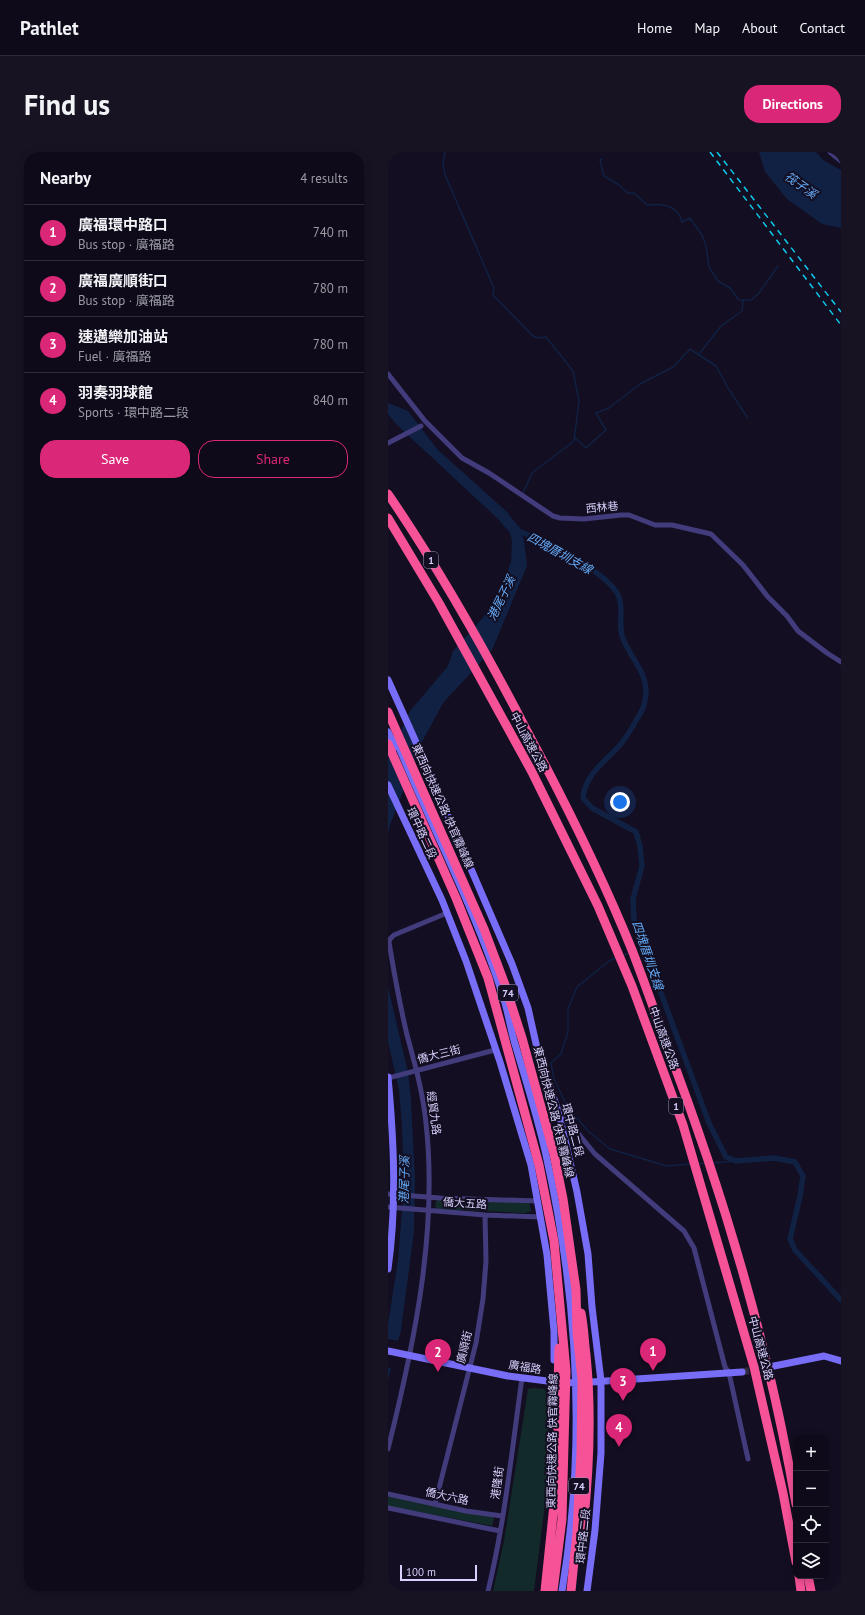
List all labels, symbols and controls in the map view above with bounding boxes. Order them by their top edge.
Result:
text: Pathlet [20,16,79,40]
text: Home [637,19,672,37]
text: Map [694,19,720,37]
text: About [742,19,778,37]
text: Contact [800,19,845,37]
button: Directions [744,85,841,123]
text: Find us [24,86,110,123]
text: Nearby [40,167,91,189]
water label: 筏子溪 [782,169,822,203]
text: 4 results [300,170,348,187]
text: 廣福環中路口 [78,215,168,234]
text: 1 [49,224,57,241]
text: 740 m [313,224,348,241]
text: Bus stop · 廣福路 [78,236,175,253]
text: 廣福廣順街口 [78,271,168,290]
text: 2 [49,280,57,297]
text: 780 m [313,280,348,297]
text: Bus stop · 廣福路 [78,292,175,309]
text: 速邁樂加油站 [78,327,168,346]
text: 3 [49,336,57,353]
text: 780 m [313,336,348,353]
text: Fuel · 廣福路 [78,348,152,365]
text: 羽奏羽球館 [78,383,153,402]
text: 4 [49,392,57,409]
text: 840 m [313,392,348,409]
text: Sports · 環中路二段 [78,404,189,421]
button: Save [40,440,190,478]
button: Share [198,440,348,478]
street label: 西林巷 [585,499,619,515]
water label: 四塊厝圳支線 [525,529,597,578]
road number: 1 [424,552,438,568]
water label: 港尾子溪 [484,571,519,623]
street label: 中山高速公路 [507,710,551,774]
street label: 東西向快速公路 快官霧峰線 [409,742,477,870]
your location [610,792,630,812]
street label: 環中路二段 [404,805,440,861]
water label: 四塊厝圳支線 [629,919,667,993]
road number: 74 [498,985,518,1001]
street label: 中山高速公路 [646,1005,682,1071]
street label: 僑大三街 [416,1042,462,1066]
street label: 東西向快速公路 快官霧峰線 [531,1045,577,1179]
street label: 經貿九路 [424,1090,444,1136]
road number: 1 [669,1098,683,1114]
street label: 環中路二段 [559,1102,587,1158]
water label: 港尾子溪 [396,1154,412,1204]
street label: 僑大五路 [443,1194,487,1212]
street label: 中山高速公路 [746,1314,776,1382]
street label: 廣順街 [453,1329,475,1365]
pin: 1 [640,1338,666,1371]
pin: 2 [425,1339,451,1372]
street label: 廣福路 [508,1358,542,1376]
pin: 3 [610,1368,636,1401]
street label: 東西向快速公路 快官霧峰線 [544,1373,560,1509]
pin: 4 [606,1414,632,1447]
map controls [793,1435,829,1579]
button: + [793,1435,829,1471]
street label: 港隆街 [488,1466,506,1500]
button: − [793,1471,829,1507]
road number: 74 [569,1478,589,1494]
street label: 僑大六路 [424,1485,470,1507]
button: locate [793,1507,829,1543]
street label: 環中路二段 [573,1508,593,1564]
button: layers [793,1543,829,1579]
scale bar [400,1563,477,1582]
text: 100 m [406,1565,436,1579]

